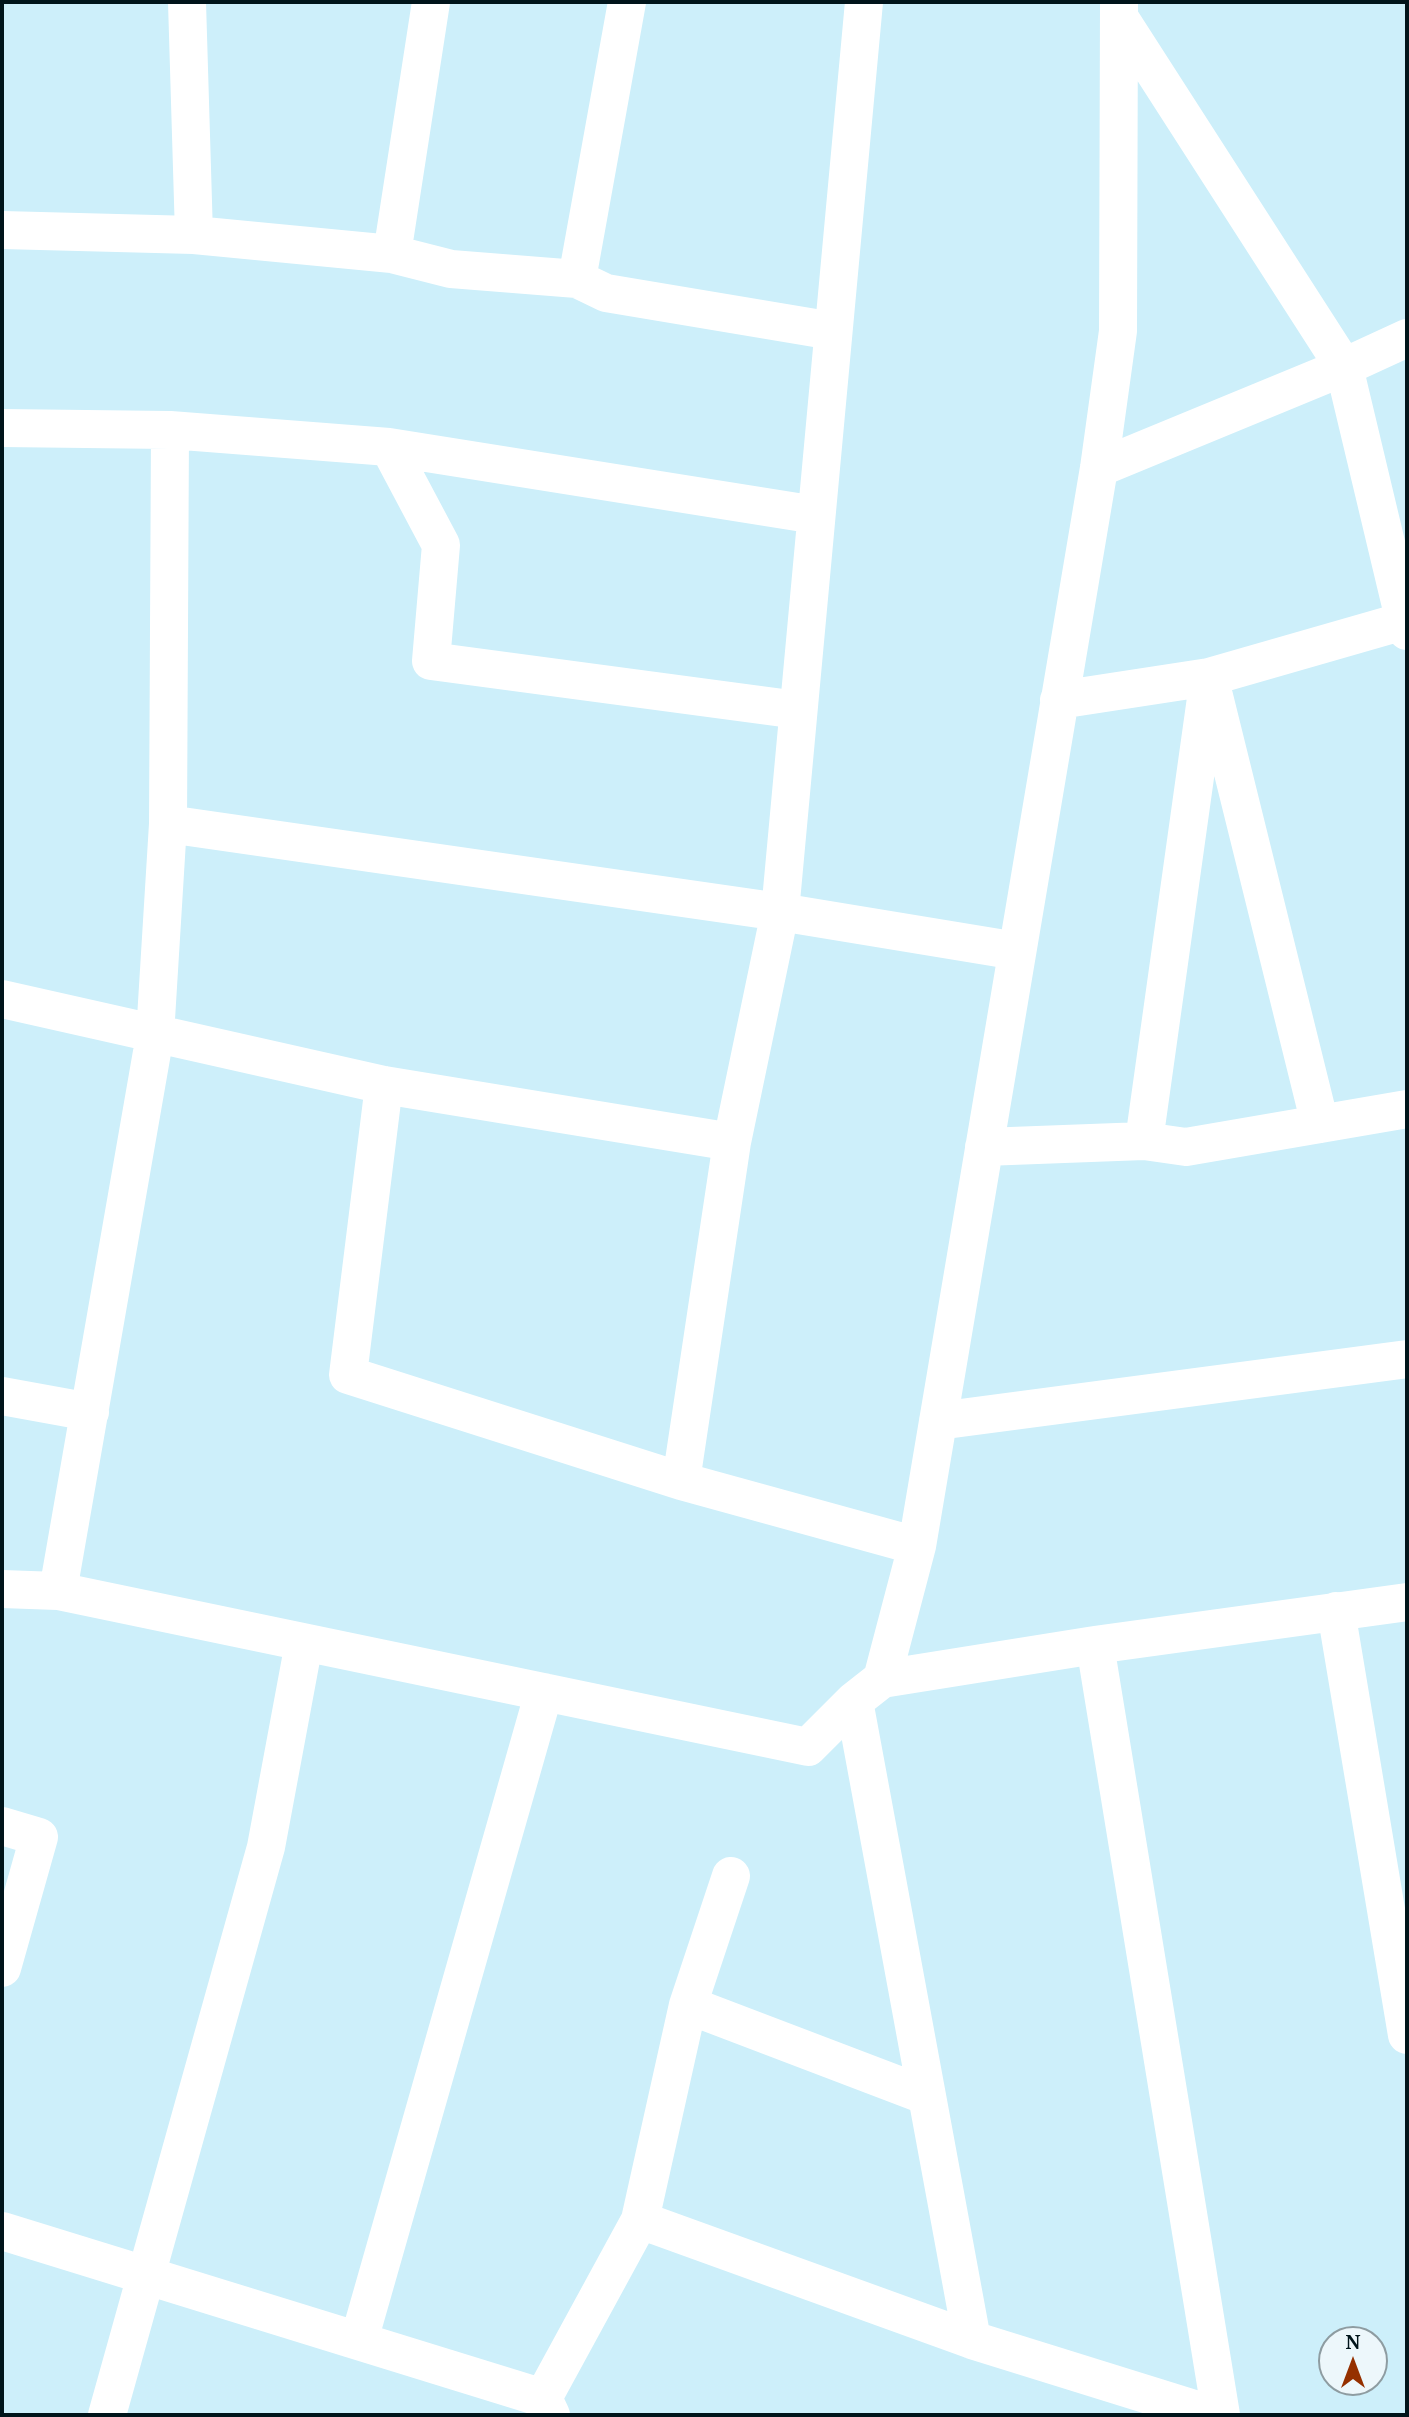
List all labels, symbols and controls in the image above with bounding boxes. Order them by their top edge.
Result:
north arrow [1318,2326,1388,2396]
text: N [1346,2329,1360,2355]

